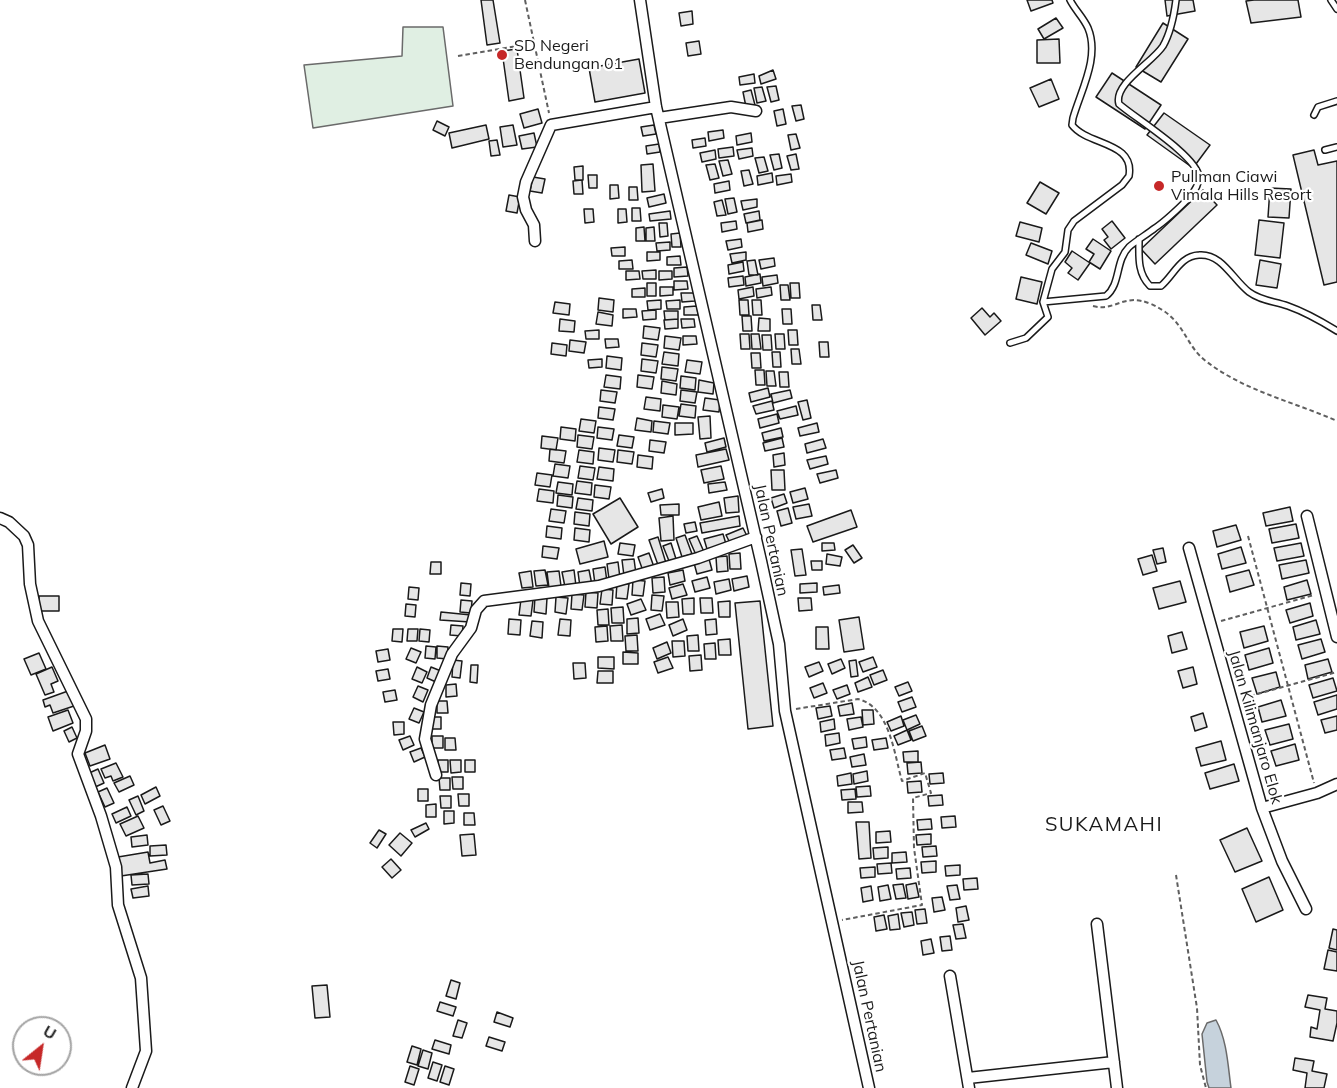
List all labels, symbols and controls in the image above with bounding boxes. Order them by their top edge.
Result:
place label: SD Negeri Bendungan 01 [514,36,623,74]
marker: SD Negeri Bendungan 01 [495,48,509,62]
place label: Pullman Ciawi Vimala Hills Resort [1171,167,1311,205]
marker: Pullman Ciawi Vimala Hills Resort [1152,179,1166,193]
street label: Jalan Pertanian [750,482,792,598]
street label: Jalan Kilimanjaro Elok [1224,648,1286,806]
district label: SUKAMAHI [1045,813,1163,837]
street label: Jalan Pertanian [848,958,890,1074]
north arrow [12,1016,72,1076]
text: U [40,1021,60,1044]

